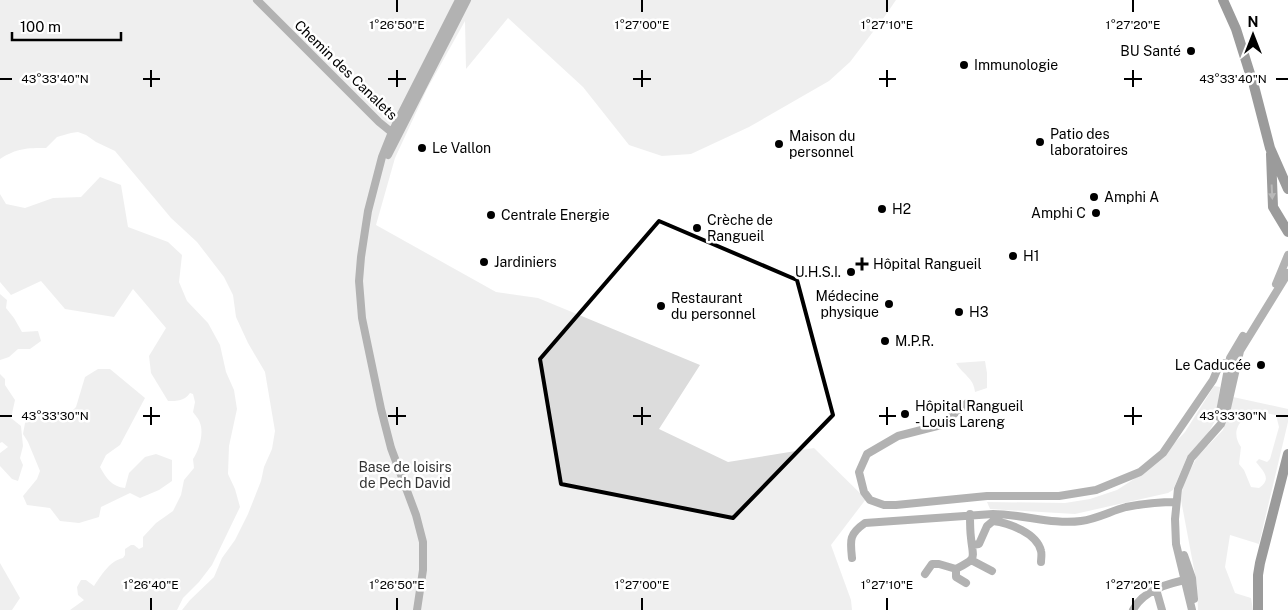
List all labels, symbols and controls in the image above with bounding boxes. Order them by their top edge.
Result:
scale bar [12,10,121,42]
north arrow [1228,10,1278,60]
text: N [1248,14,1258,30]
street label: Chemin des Canalets [291,17,401,123]
text: 100 m [20,18,61,35]
text: 1°26'50"E [369,18,425,32]
text: 1°27'00"E [615,18,669,32]
text: 1°27'10"E [861,18,913,32]
text: 1°27'20"E [1106,18,1160,32]
place label: BU Santé [1120,43,1181,59]
marker: BU Santé [1185,45,1197,57]
place label: Immunologie [974,57,1058,73]
marker: Immunologie [958,59,970,71]
text: 43°33'40"N [21,72,89,86]
text: 43°33'40"N [1199,72,1267,86]
place label: Patio des laboratoires [1050,126,1128,158]
place label: Maison du personnel [789,128,855,160]
marker: Patio des laboratoires [1034,136,1046,148]
marker: Maison du personnel [773,138,785,150]
place label: Le Vallon [432,140,491,156]
marker: Le Vallon [416,142,428,154]
one-way arrow [1268,184,1276,200]
place label: Amphi A [1104,189,1159,205]
marker: Amphi A [1088,191,1100,203]
place label: H2 [892,201,911,217]
marker: H2 [876,203,888,215]
place label: Amphi C [1031,205,1086,221]
place label: Centrale Energie [501,207,610,223]
marker: Amphi C [1090,207,1102,219]
marker: Centrale Energie [485,209,497,221]
place label: Crèche de Rangueil [707,212,773,244]
marker: Crèche de Rangueil [691,222,703,234]
place label: H1 [1023,248,1039,264]
marker: H1 [1007,250,1019,262]
place label: Jardiniers [494,254,557,270]
marker: Jardiniers [478,256,490,268]
place label: Hôpital Rangueil [873,256,982,272]
marker: Hôpital Rangueil [855,257,869,271]
place label: U.H.S.I. [795,264,841,280]
marker: U.H.S.I. [845,266,857,278]
place label: Médecine physique [815,288,879,320]
place label: Restaurant du personnel [671,290,756,322]
marker: Médecine physique [883,298,895,310]
marker: Restaurant du personnel [655,300,667,312]
place label: H3 [969,304,989,320]
marker: H3 [953,306,965,318]
place label: M.P.R. [895,333,934,349]
marker: M.P.R. [879,335,891,347]
place label: Le Caducée [1175,357,1251,373]
marker: Le Caducée [1255,359,1267,371]
place label: Hôpital Rangueil - Louis Lareng [915,398,1024,430]
marker: Hôpital Rangueil - Louis Lareng [899,408,911,420]
text: 43°33'30"N [21,409,89,423]
text: 43°33'30"N [1199,409,1267,423]
park label: Base de loisirs de Pech David [358,459,452,491]
text: 1°26'40"E [123,578,179,592]
text: 1°26'50"E [369,578,425,592]
text: 1°27'00"E [615,578,669,592]
text: 1°27'10"E [861,578,913,592]
text: 1°27'20"E [1106,578,1160,592]

